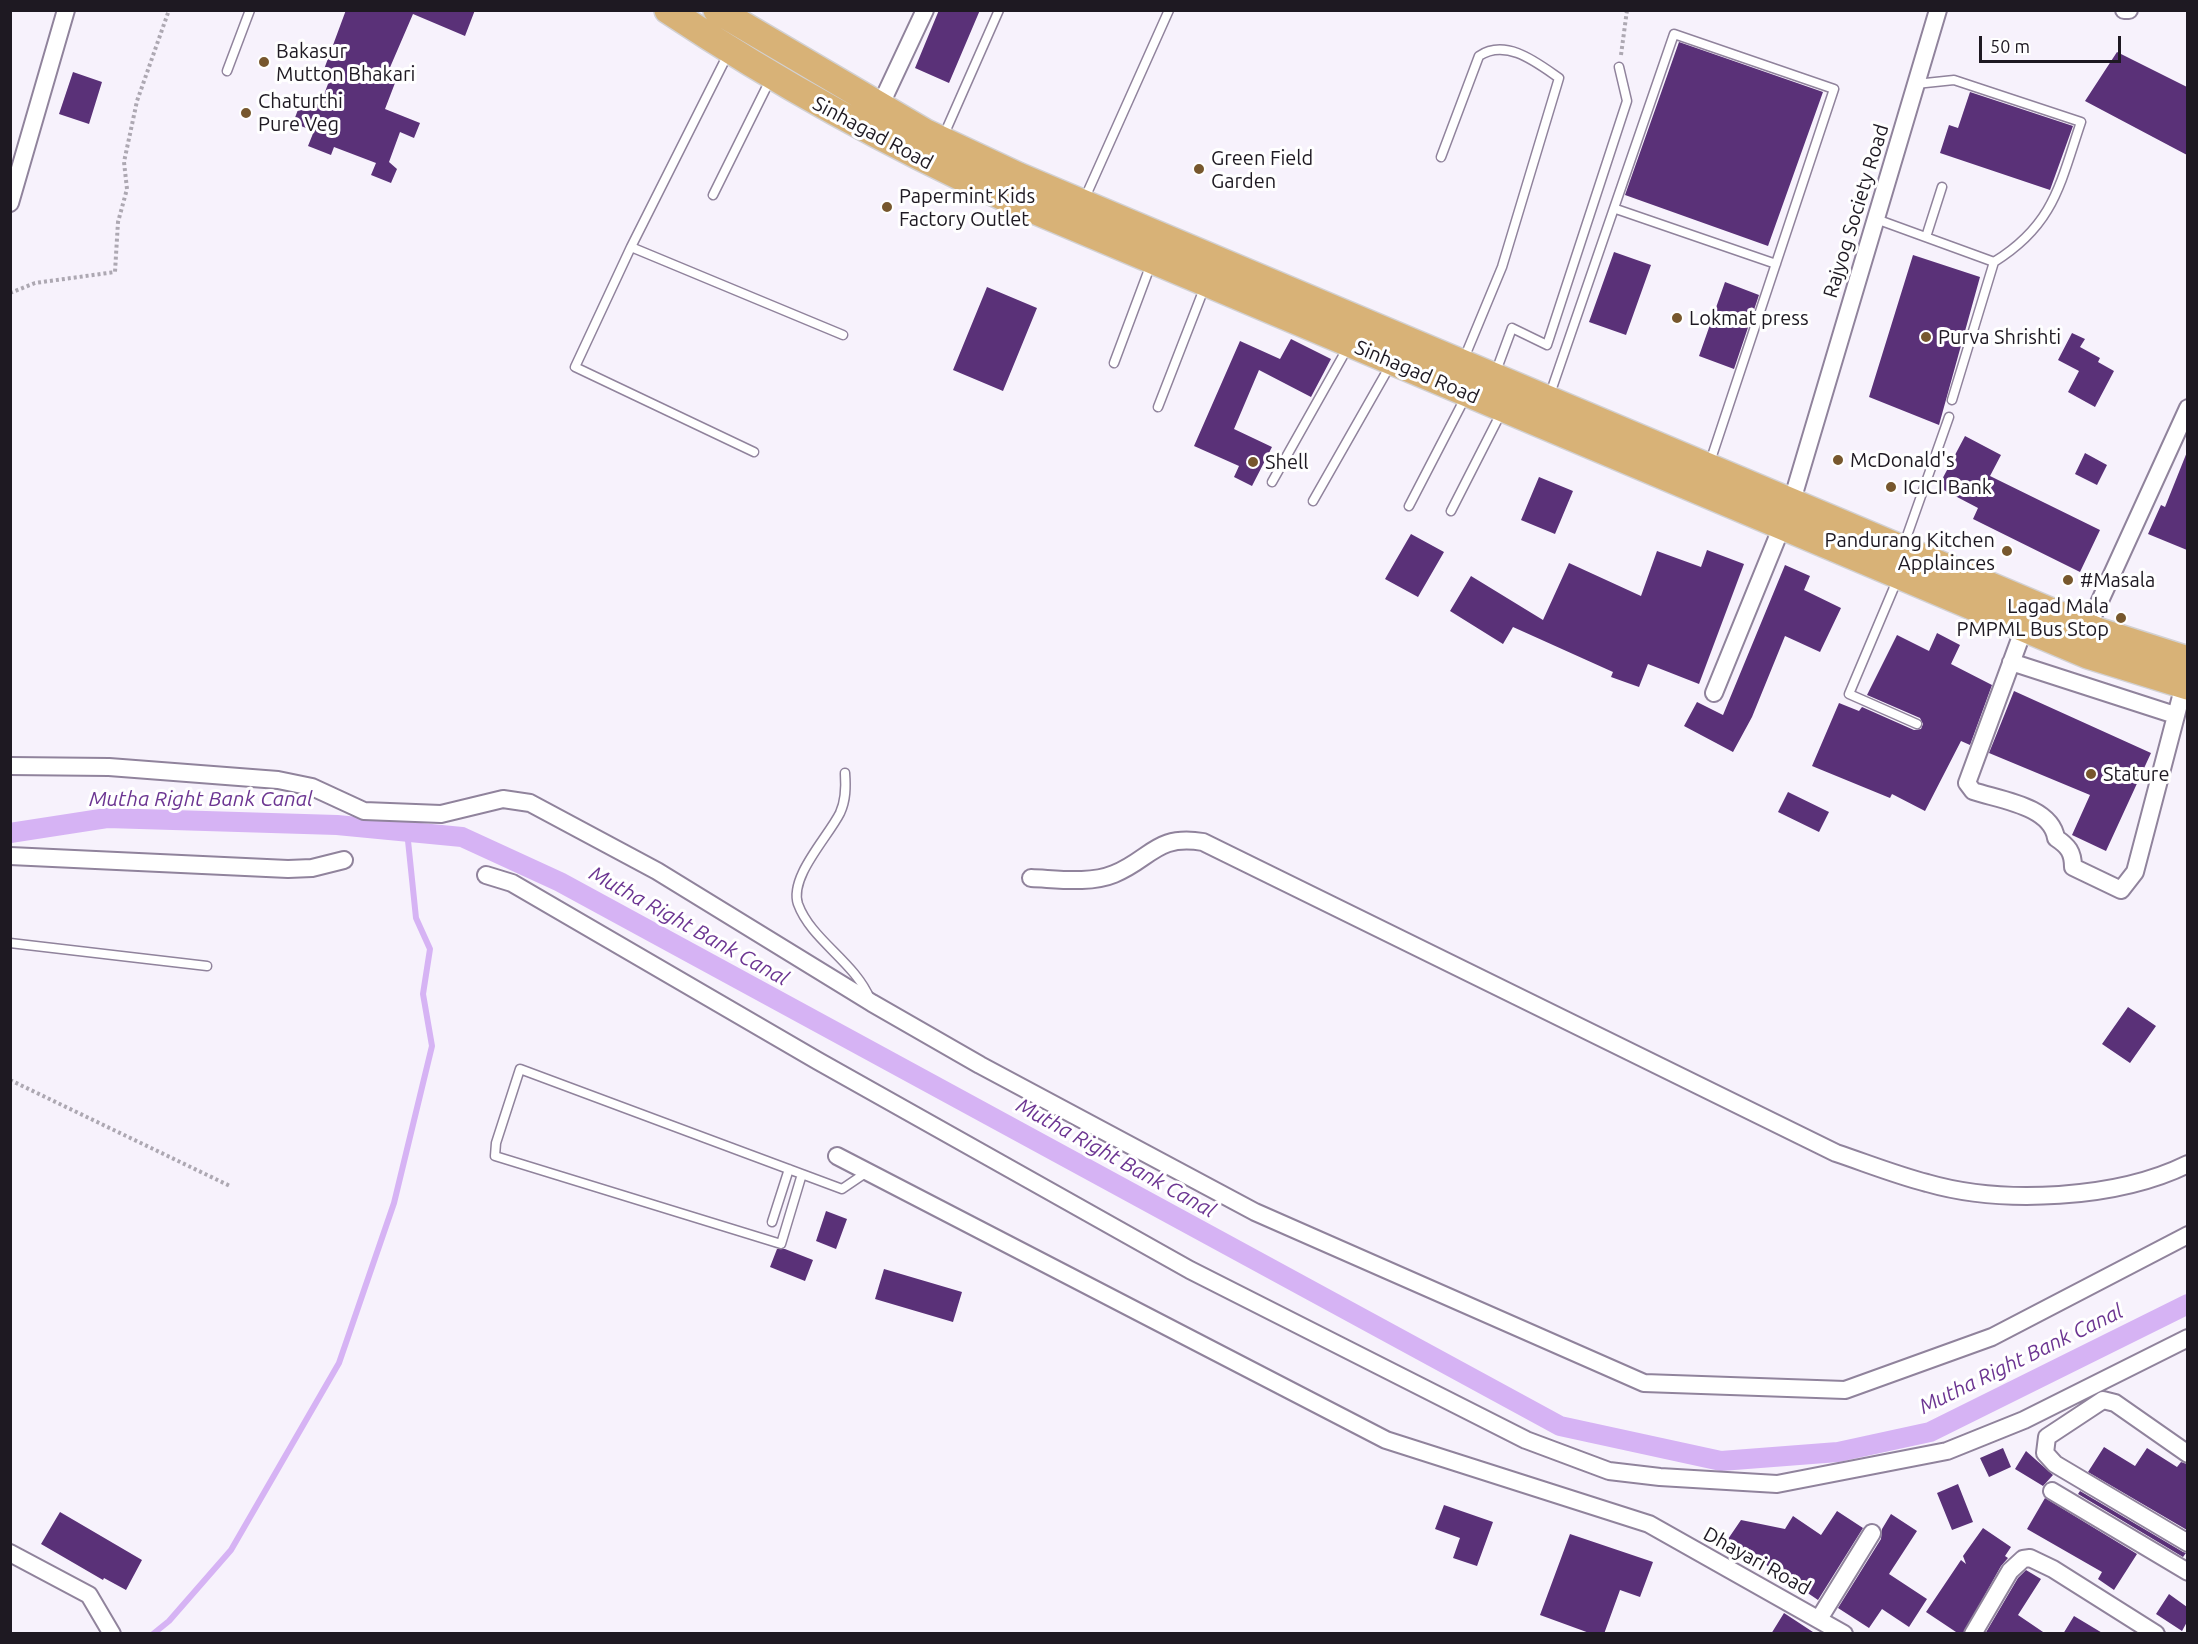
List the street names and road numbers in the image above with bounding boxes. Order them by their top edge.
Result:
street label: Sinhagad Road [809,91,937,175]
street label: Rajyog Society Road [1818,121,1894,301]
street label: Sinhagad Road [1351,335,1483,409]
street label: Dhayari Road [1699,1522,1815,1600]

